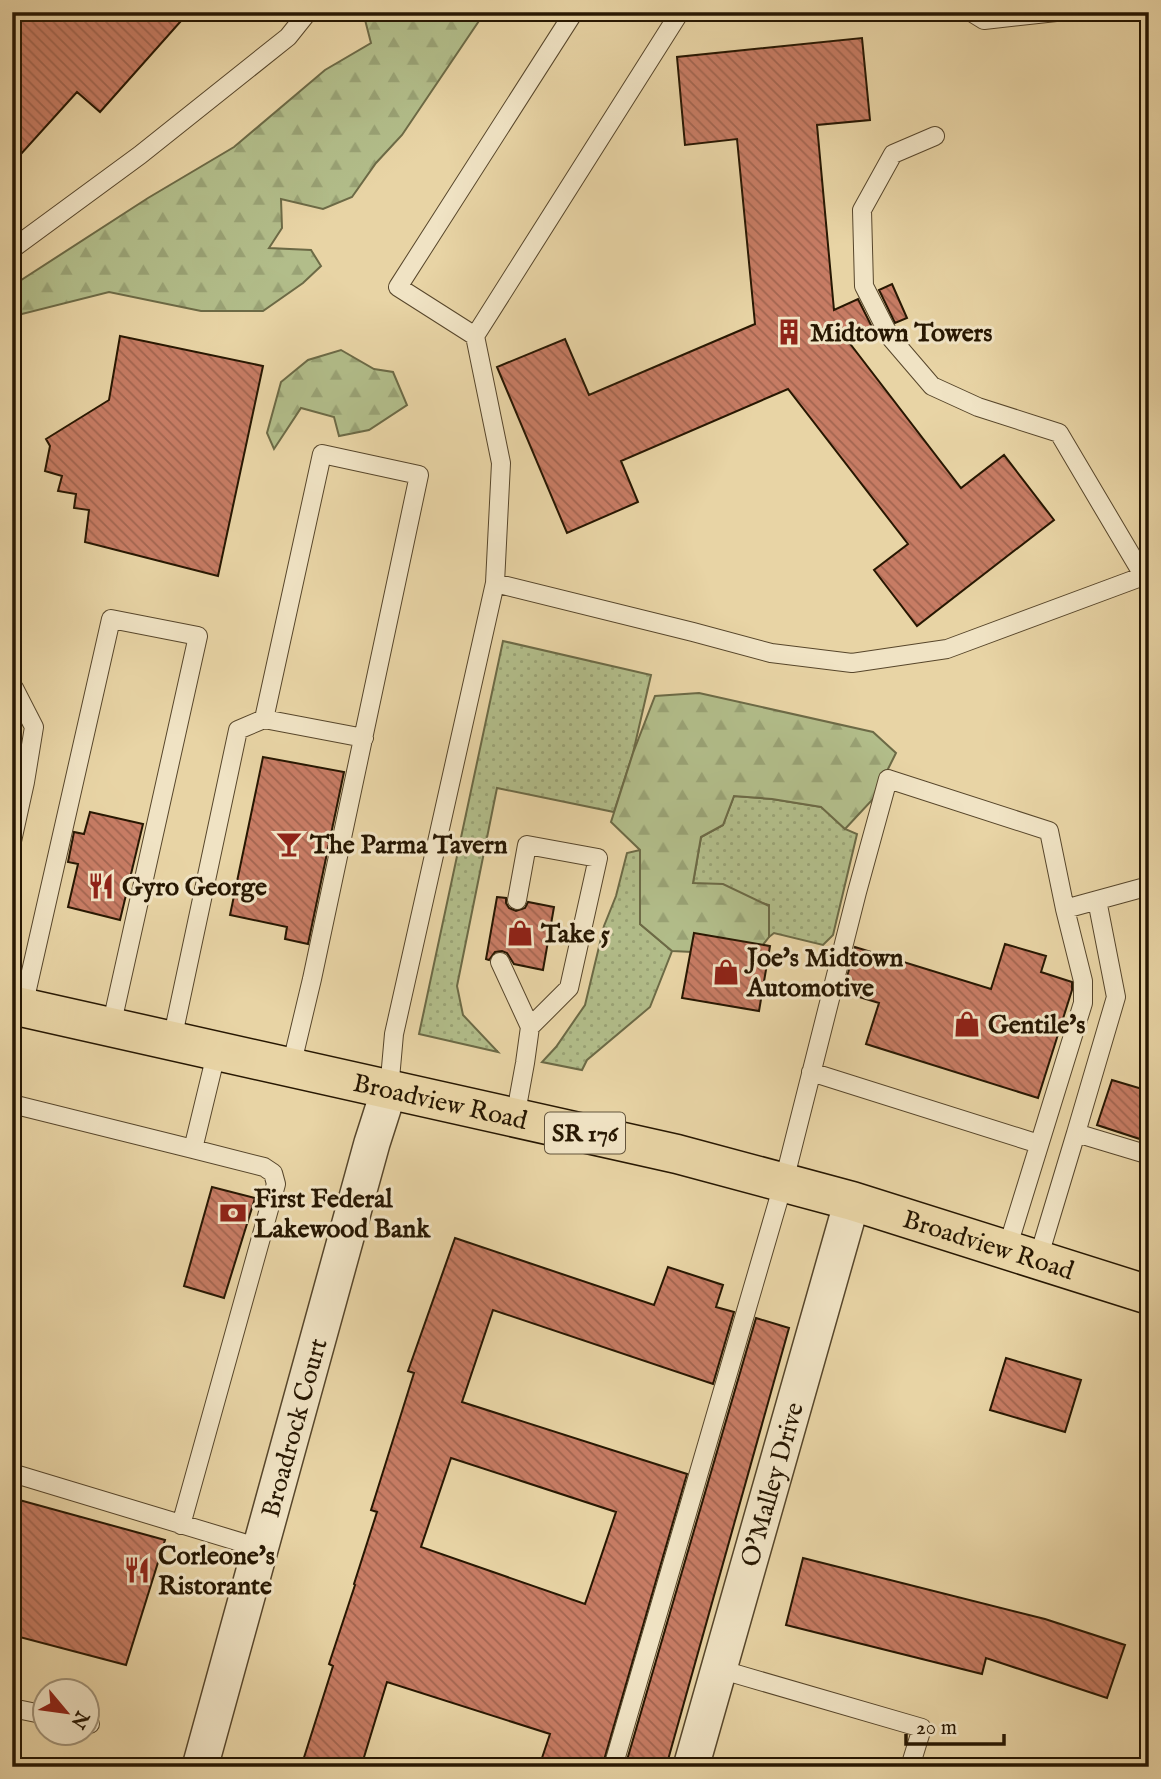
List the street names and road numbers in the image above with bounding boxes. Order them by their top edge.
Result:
street label: Broadview Road [350,1067,530,1138]
road number: SR 176 [545,1112,625,1154]
street label: Broadview Road [899,1203,1078,1288]
street label: Broadrock Court [255,1335,335,1521]
street label: O'Malley Drive [734,1399,812,1571]

